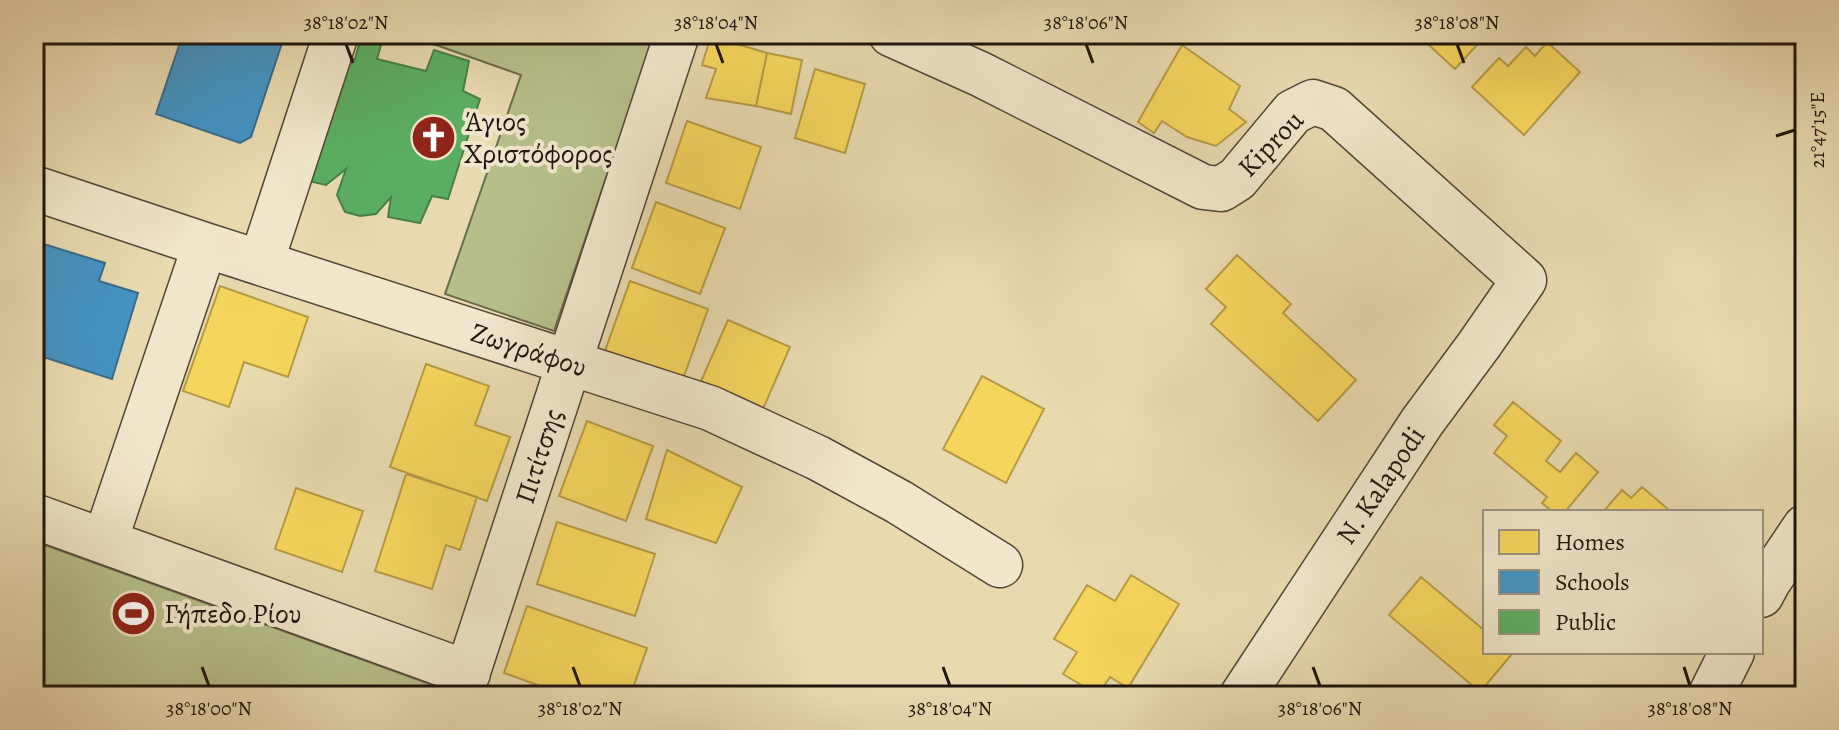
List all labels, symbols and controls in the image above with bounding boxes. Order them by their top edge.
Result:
text: 38°18'02"N [304,9,388,36]
text: 38°18'04"N [674,9,758,36]
text: 38°18'06"N [1044,9,1128,36]
text: 38°18'08"N [1415,9,1499,36]
text: 21°47'15"E [1804,92,1831,168]
street label: Kiprou [1229,101,1313,186]
place label: Άγιος Χριστόφορος [464,103,612,173]
church icon: Άγιος Χριστόφορος [409,113,457,161]
street label: Ζωγράφου [466,313,592,387]
street label: Πιτίτσης [506,404,572,509]
street label: N. Kalapodi [1327,419,1434,552]
legend [1483,510,1763,654]
text: Homes [1555,526,1625,558]
text: Schools [1555,566,1630,598]
sports icon: Γήπεδο Ρίου [109,589,157,637]
place label: Γήπεδο Ρίου [164,595,302,633]
text: Public [1555,606,1616,638]
text: 38°18'00"N [166,695,252,722]
text: 38°18'02"N [538,695,622,722]
text: 38°18'04"N [908,695,992,722]
text: 38°18'06"N [1278,695,1362,722]
text: 38°18'08"N [1648,695,1732,722]

